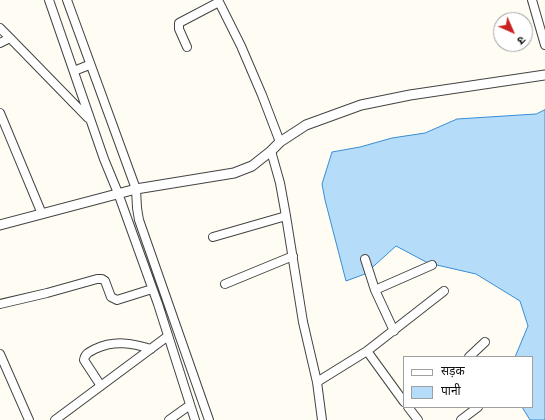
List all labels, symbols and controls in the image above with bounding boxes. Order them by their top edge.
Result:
north arrow [493,12,533,52]
text: उ [514,33,528,47]
legend [403,356,533,408]
text: सड़क [441,364,465,378]
text: पानी [441,384,461,398]

